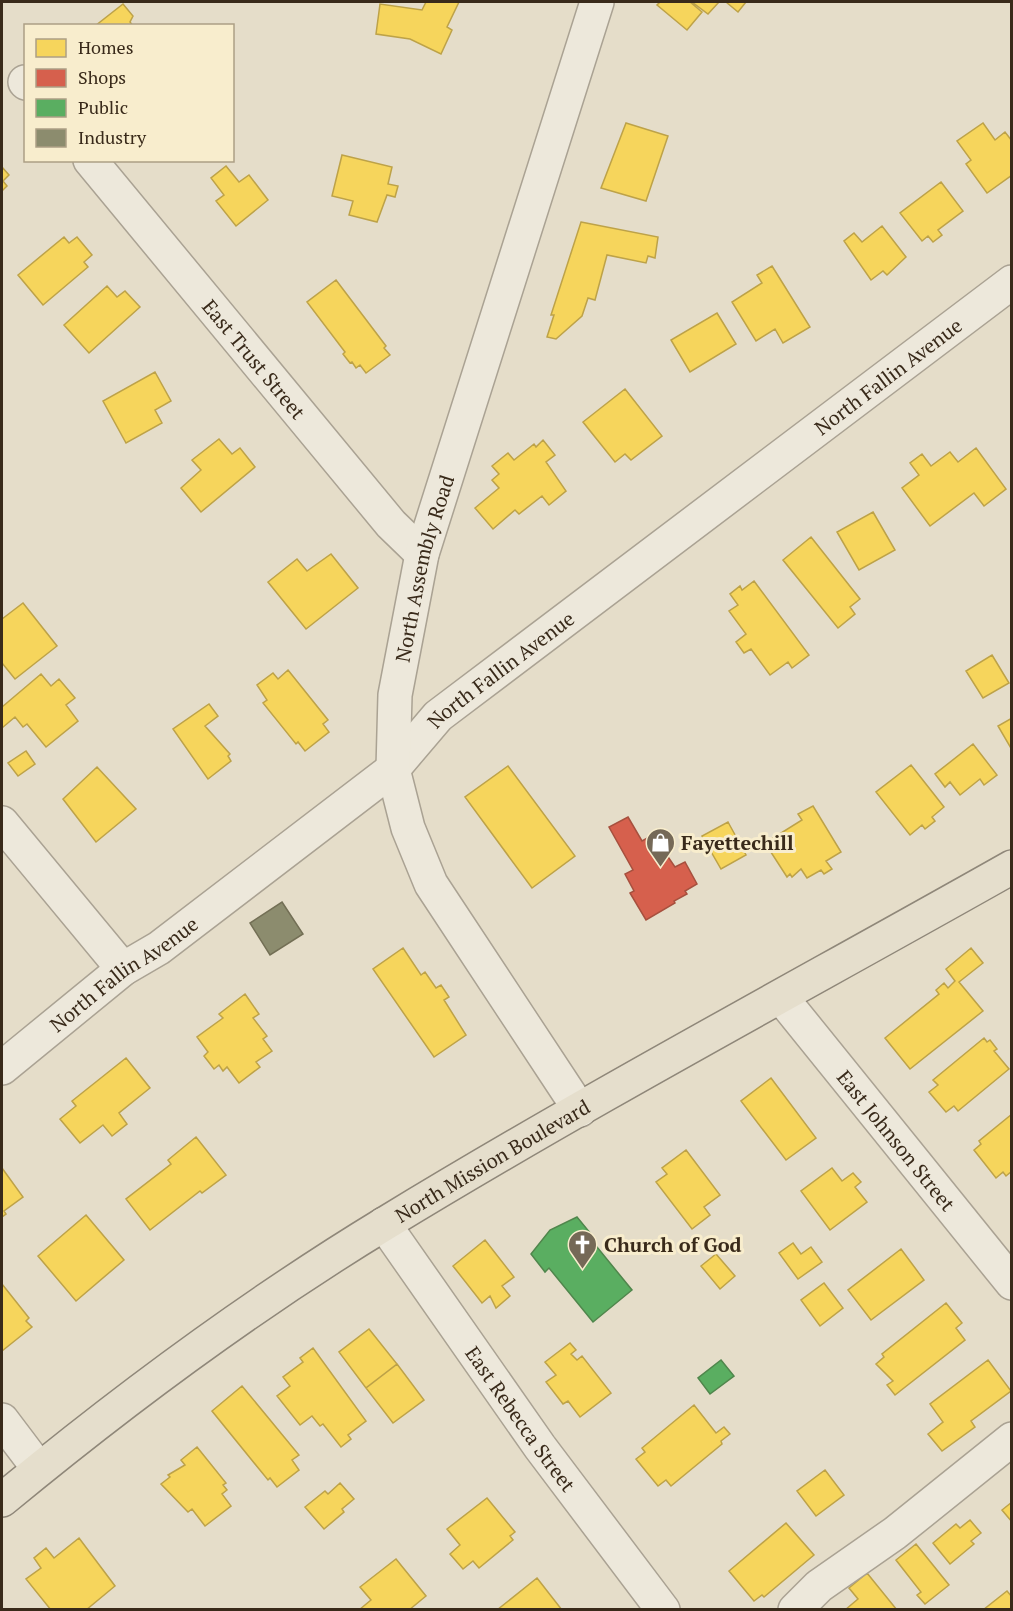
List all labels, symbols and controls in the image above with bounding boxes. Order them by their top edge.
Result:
legend [24,24,234,162]
text: Homes [78,35,133,59]
text: Shops [78,65,126,89]
text: Public [78,95,128,119]
text: Industry [78,125,147,149]
street label: East Trust Street [197,293,312,425]
street label: North Fallin Avenue [808,311,967,441]
street label: North Assembly Road [388,471,460,664]
street label: North Fallin Avenue [420,604,579,733]
shop icon: Fayettechill [644,826,676,868]
place label: Fayettechill [681,829,794,856]
street label: North Fallin Avenue [44,910,203,1037]
street label: East Johnson Street [831,1064,962,1217]
street label: North Mission Boulevard [390,1093,594,1228]
church icon: Church of God [567,1228,599,1270]
place label: Church of God [604,1231,742,1258]
street label: East Rebecca Street [460,1340,583,1497]

